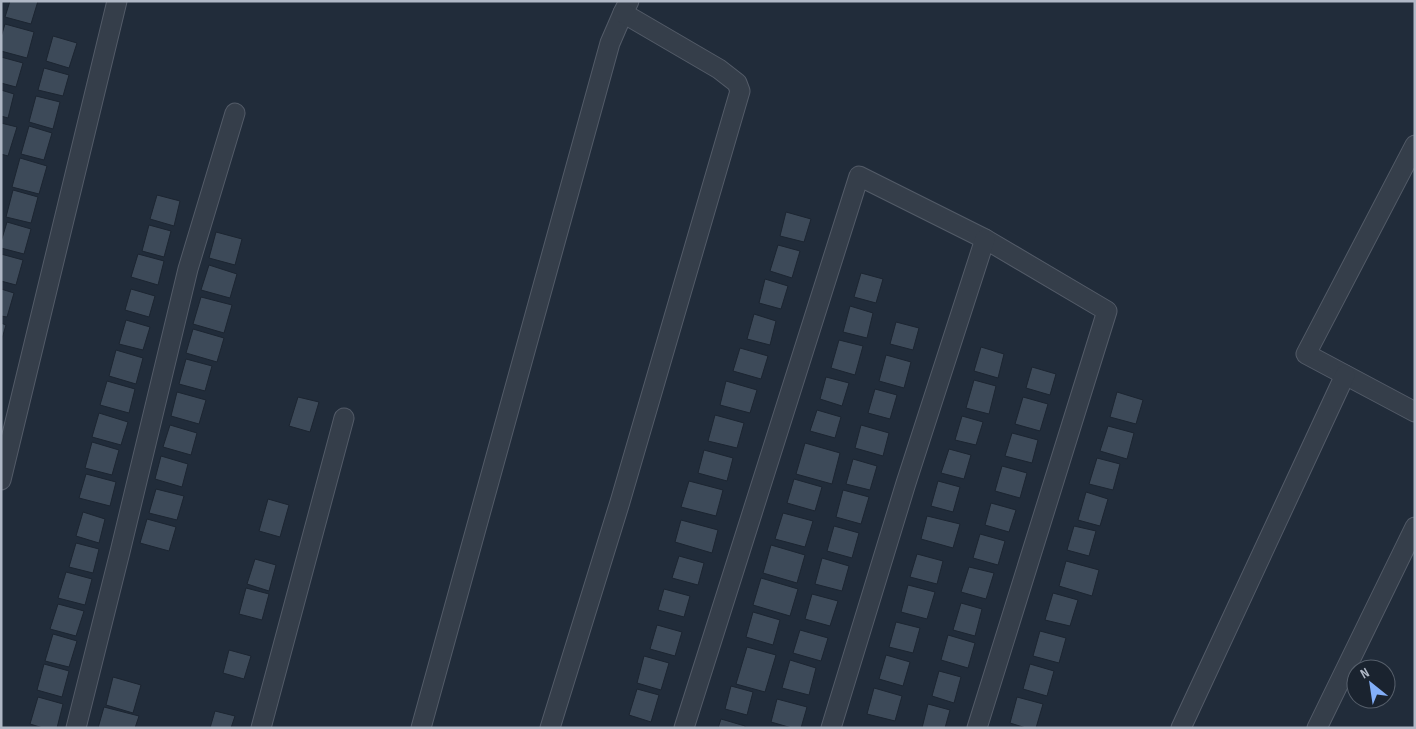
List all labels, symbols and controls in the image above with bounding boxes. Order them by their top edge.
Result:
north arrow [1346,659,1396,709]
text: N [1357,664,1372,682]

